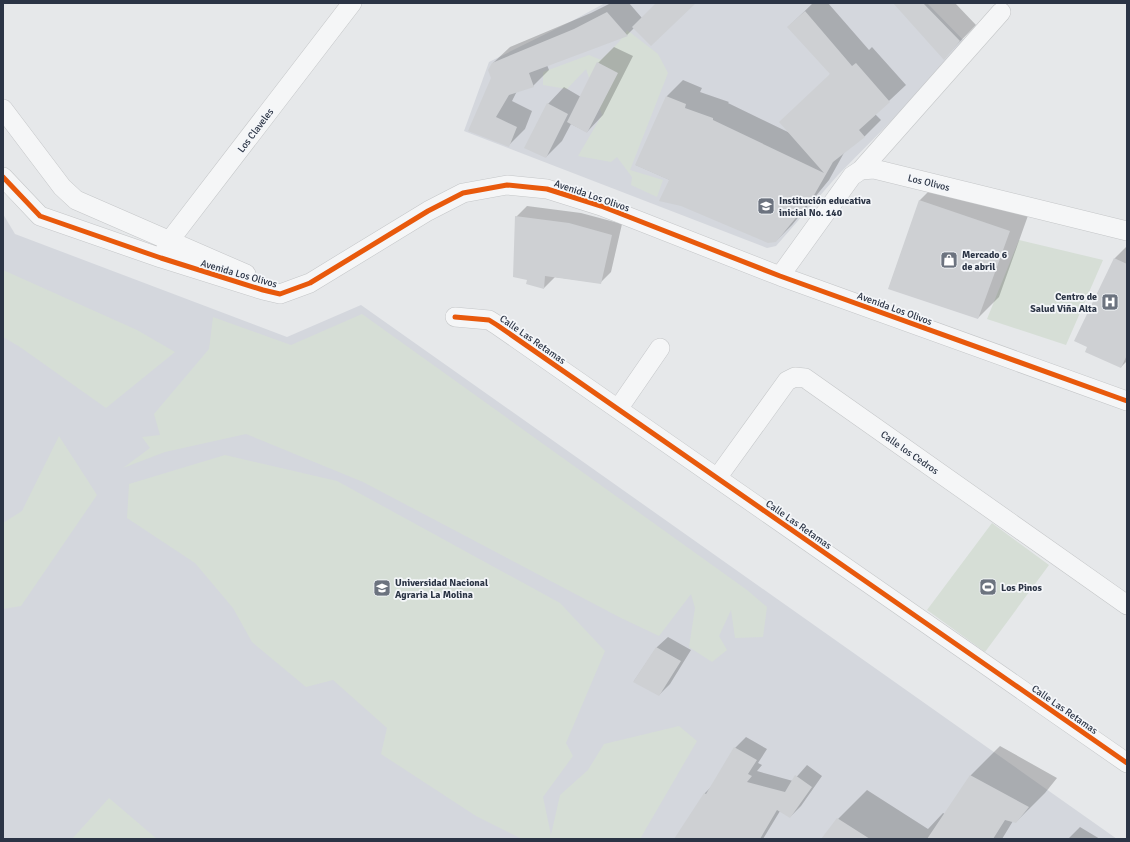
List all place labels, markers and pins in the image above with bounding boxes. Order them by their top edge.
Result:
place label: Institución educativa inicial No. 140 [779,195,871,219]
school or university icon: Institución educativa inicial No. 140 [756,196,776,216]
place label: Mercado 6 de abril [962,249,1008,273]
shop icon: Mercado 6 de abril [939,250,959,270]
place label: Centro de Salud Viña Alta [1030,291,1097,315]
hospital icon: Centro de Salud Viña Alta [1100,292,1120,312]
place label: Universidad Nacional Agraria La Molina [395,577,488,601]
sports icon: Los Pinos [978,577,998,597]
school or university icon: Universidad Nacional Agraria La Molina [372,578,392,598]
place label: Los Pinos [1001,582,1043,594]

